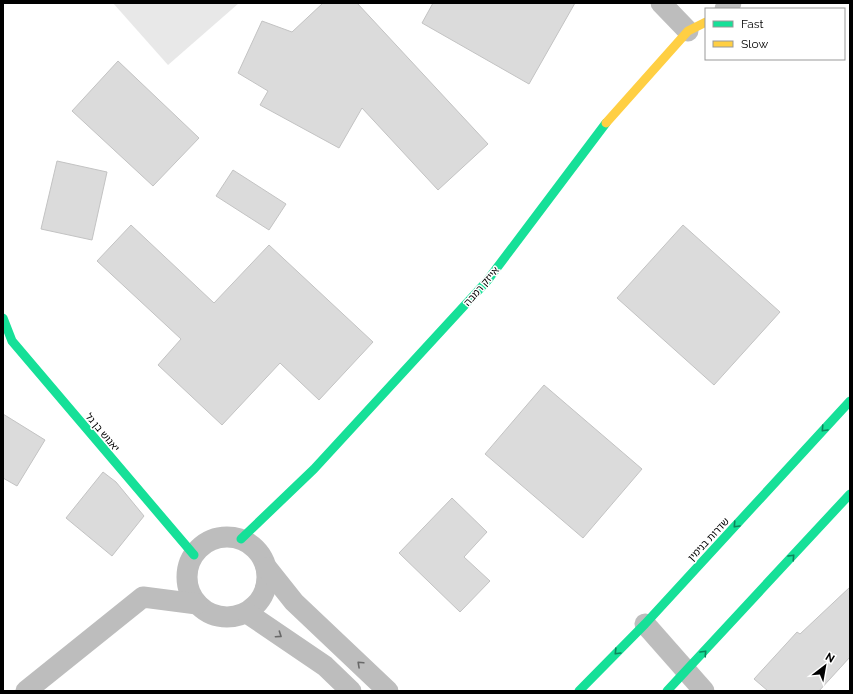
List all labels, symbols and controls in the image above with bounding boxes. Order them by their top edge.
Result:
legend [705,8,845,60]
text: Fast [741,17,764,31]
text: Slow [741,37,768,51]
street label: אייזק רמבה [462,265,501,308]
street label: יאנוש בן גל [84,411,122,454]
one-way arrow [821,425,828,432]
street label: שדרות בנימין [686,515,731,563]
one-way arrow [733,520,740,528]
one-way arrow [787,554,795,562]
one-way arrow [275,630,282,638]
north arrow [805,646,845,686]
one-way arrow [615,647,622,655]
one-way arrow [699,650,706,657]
text: N [823,650,837,666]
one-way arrow [357,661,365,669]

